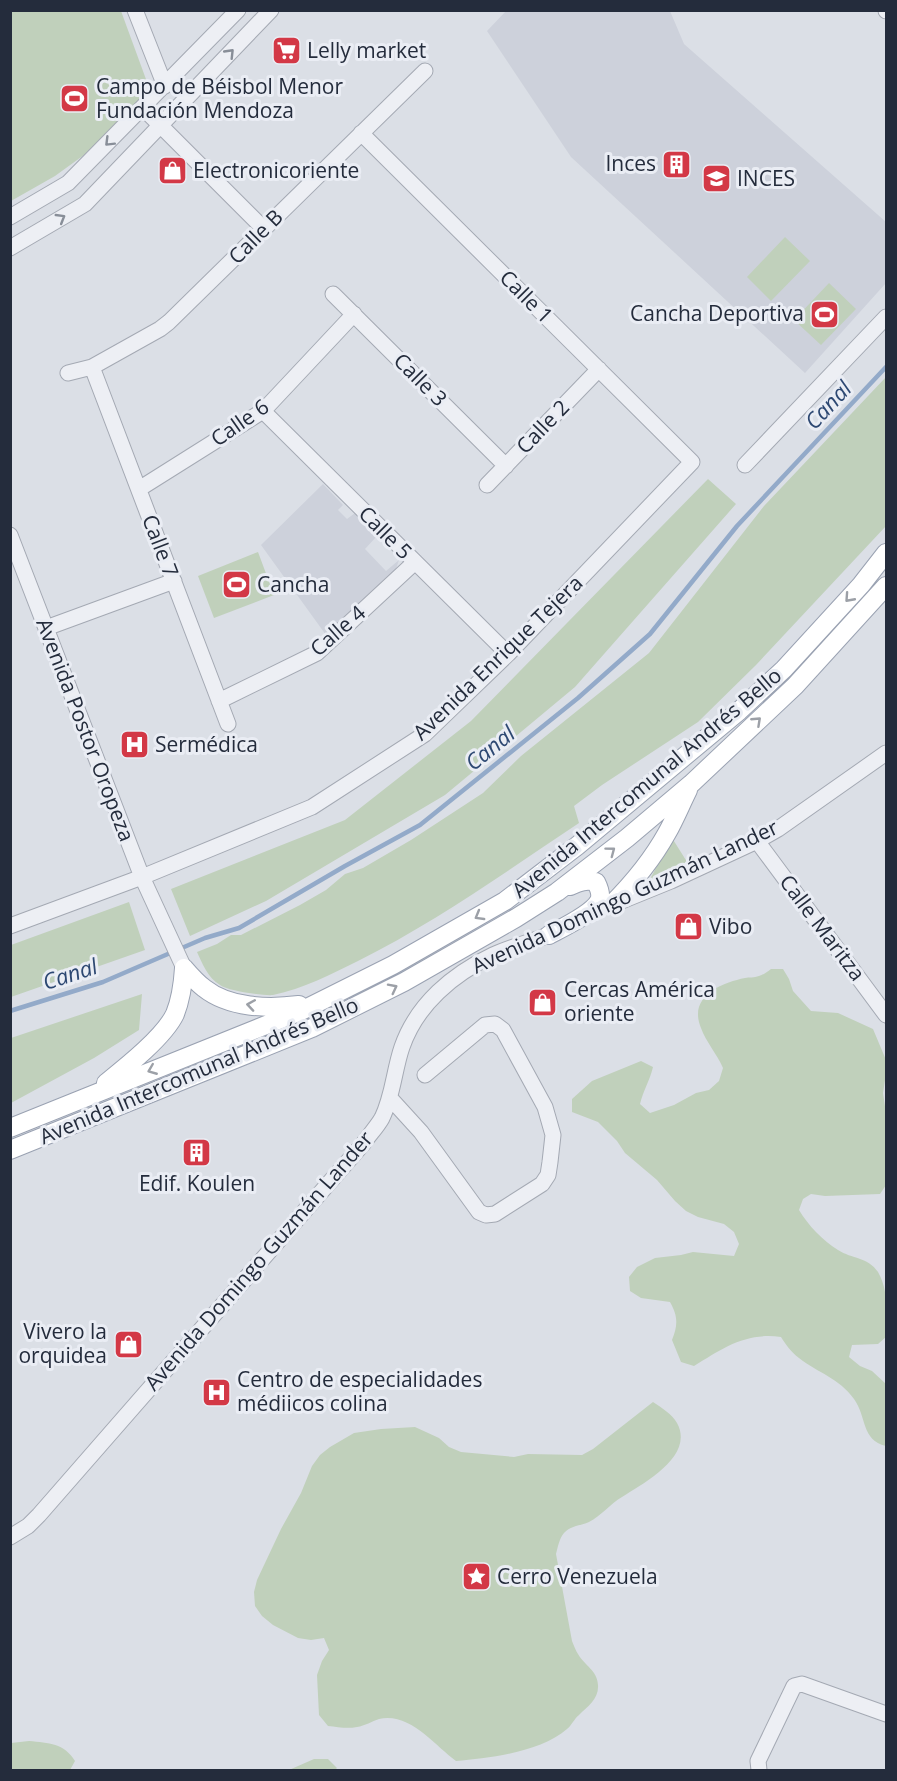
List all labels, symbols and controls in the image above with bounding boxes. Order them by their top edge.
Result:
supermarket icon: Lelly market [270,35,302,67]
place label: Lelly market [307,36,426,64]
one-way arrow [223,50,234,60]
place label: Campo de Béisbol Menor Fundación Mendoza [96,72,343,124]
sports icon: Campo de Béisbol Menor Fundación Mendoza [59,83,91,115]
one-way arrow [106,135,117,146]
building icon: Inces [661,148,693,180]
place label: Inces [605,149,656,177]
shop icon: Electronicoriente [156,155,188,187]
place label: Electronicoriente [193,156,359,184]
school or university icon: INCES [700,163,732,195]
place label: INCES [737,164,795,192]
street label: Calle B [222,203,289,270]
one-way arrow [55,214,65,225]
street label: Calle 1 [494,263,560,329]
sports icon: Cancha Deportiva [809,298,841,330]
place label: Cancha Deportiva [630,299,804,327]
street label: Calle 3 [388,346,454,412]
water label: Canal [797,373,858,435]
street label: Calle 6 [205,392,274,452]
street label: Calle 2 [510,393,575,459]
street label: Calle 5 [353,499,419,565]
street label: Calle 7 [136,510,186,581]
sports icon: Cancha [220,569,252,601]
street label: Avenida Enrique Tejera [406,569,588,746]
place label: Cancha [257,570,329,598]
one-way arrow [845,591,856,602]
street label: Calle 4 [304,598,371,662]
street label: Avenida Postor Oropeza [30,614,141,845]
street label: Avenida Intercomunal Andrés Bello [506,661,787,904]
water label: Canal [458,718,521,777]
one-way arrow [749,718,760,729]
hospital icon: Sermédica [118,729,150,761]
place label: Sermédica [155,730,258,758]
street label: Avenida Domingo Guzmán Lander [467,812,783,980]
one-way arrow [604,847,615,858]
street label: Calle Maritza [774,869,872,986]
one-way arrow [475,909,486,920]
shop icon: Vibo [672,911,704,943]
place label: Vibo [709,912,752,940]
water label: Canal [38,950,101,996]
place label: Cercas América oriente [564,975,715,1027]
one-way arrow [386,983,397,995]
shop icon: Cercas América oriente [527,986,559,1018]
street label: Avenida Intercomunal Andrés Bello [35,990,362,1150]
one-way arrow [247,999,257,1012]
one-way arrow [147,1063,158,1075]
street label: Avenida Domingo Guzmán Lander [138,1124,379,1396]
building icon: Edif. Koulen [181,1137,213,1169]
place label: Edif. Koulen [139,1169,255,1197]
place label: Vivero la orquidea [18,1317,107,1369]
shop icon: Vivero la orquidea [112,1328,144,1360]
place label: Centro de especialidades médiicos colina [237,1365,482,1417]
hospital icon: Centro de especialidades médiicos colina [200,1376,232,1408]
place icon: Cerro Venezuela [460,1561,492,1593]
place label: Cerro Venezuela [497,1562,658,1590]

